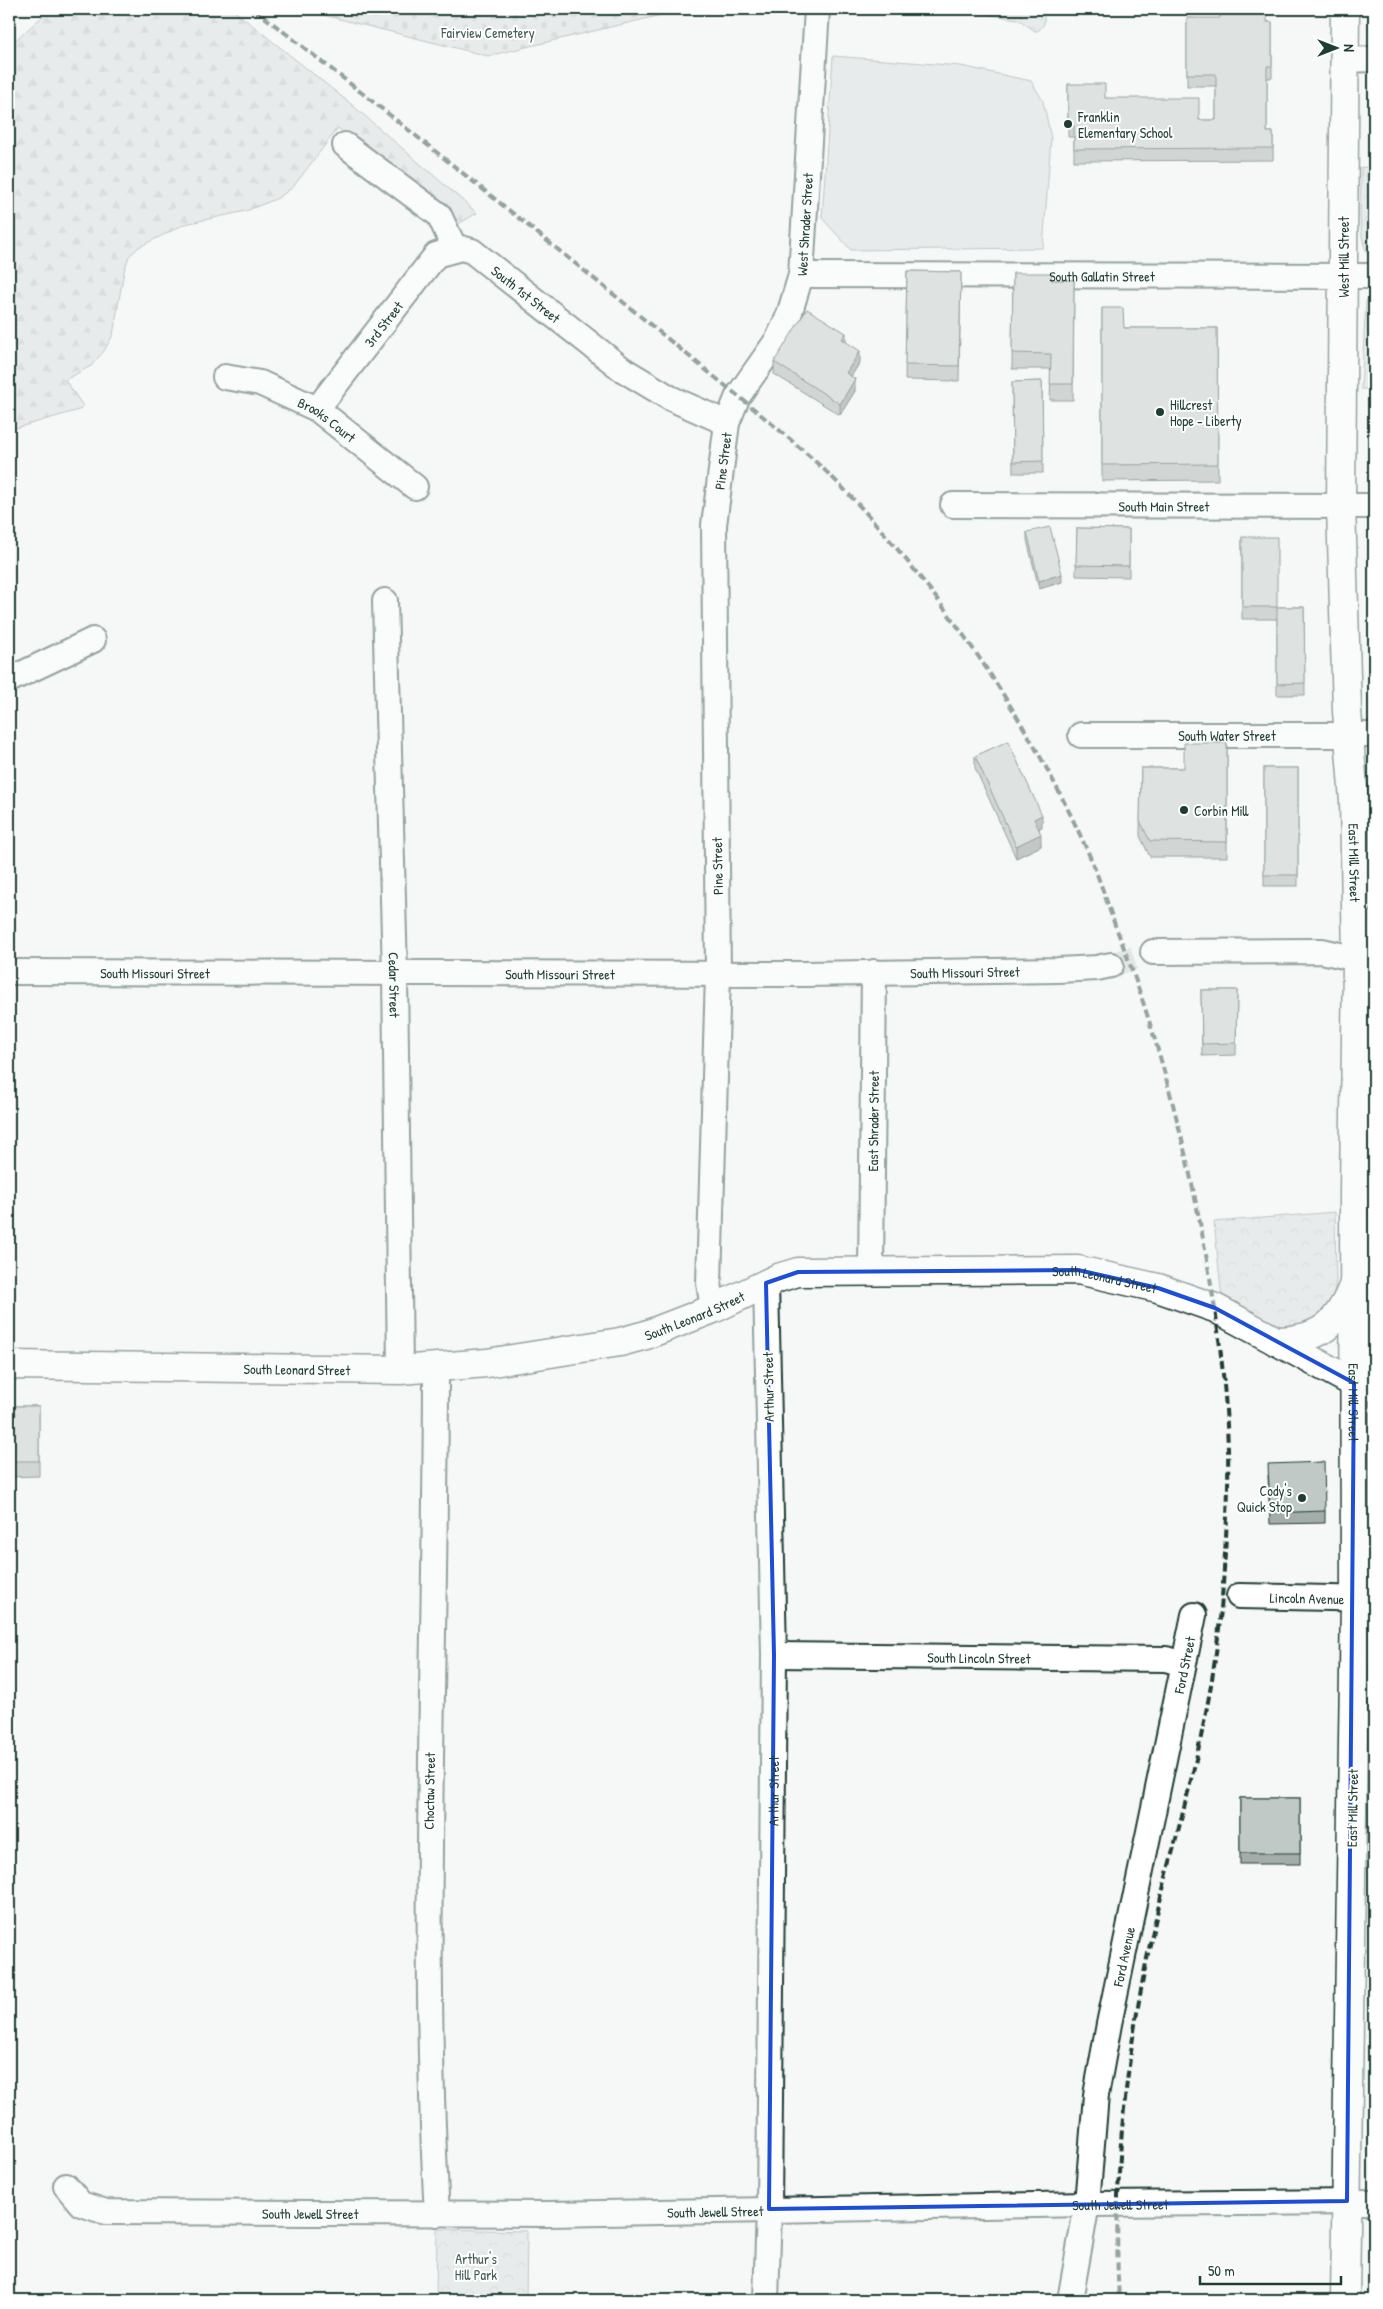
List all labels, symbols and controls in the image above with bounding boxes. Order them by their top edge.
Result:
north arrow [1310,22,1360,72]
park label: Fairview Cemetery [440,23,535,43]
text: N [1340,44,1359,52]
place label: Franklin Elementary School [1077,107,1173,143]
marker: Franklin Elementary School [1062,118,1074,130]
street label: West Shrader Street [791,172,817,276]
street label: West Mill Street [1334,216,1353,297]
street label: South 1st Street [488,261,565,327]
street label: South Gallatin Street [1049,266,1155,285]
street label: 3rd Street [359,297,407,350]
street label: Brooks Court [295,392,360,446]
place label: Hillcrest Hope - Liberty [1170,395,1242,431]
marker: Hillcrest Hope - Liberty [1154,406,1166,418]
street label: Pine Street [709,431,735,491]
street label: South Main Street [1119,496,1210,515]
street label: South Water Street [1178,726,1276,745]
place label: Corbin Mill [1194,801,1250,820]
marker: Corbin Mill [1178,804,1190,816]
street label: East Mill Street [1345,823,1365,902]
street label: Pine Street [707,837,727,895]
street label: Cedar Street [385,952,405,1018]
street label: South Missouri Street [910,961,1020,982]
street label: South Missouri Street [100,963,210,982]
street label: South Missouri Street [505,964,615,983]
street label: East Shrader Street [863,1070,883,1171]
street label: South Leonard Street [1052,1260,1159,1297]
street label: South Leonard Street [641,1286,748,1344]
street label: Arthur Street [758,1352,778,1422]
street label: South Leonard Street [244,1359,351,1379]
street label: East Mill Street [1345,1363,1364,1442]
place label: Cody's Quick Stop [1237,1481,1292,1517]
marker: Cody's Quick Stop [1296,1492,1308,1504]
street label: Lincoln Avenue [1269,1587,1345,1608]
street label: Ford Street [1168,1634,1199,1696]
street label: South Lincoln Street [927,1647,1031,1667]
street label: Choctaw Street [419,1752,439,1830]
street label: Arthur Street [763,1756,783,1826]
street label: East Mill Street [1342,1768,1362,1847]
street label: Ford Avenue [1107,1925,1139,1989]
street label: South Jewell Street [1072,2194,1169,2214]
street label: South Jewell Street [667,2201,764,2221]
street label: South Jewell Street [262,2203,359,2223]
park label: Arthur's Hill Park [455,2249,497,2284]
scale bar [1200,2254,1342,2286]
text: 50 m [1208,2260,1235,2281]

